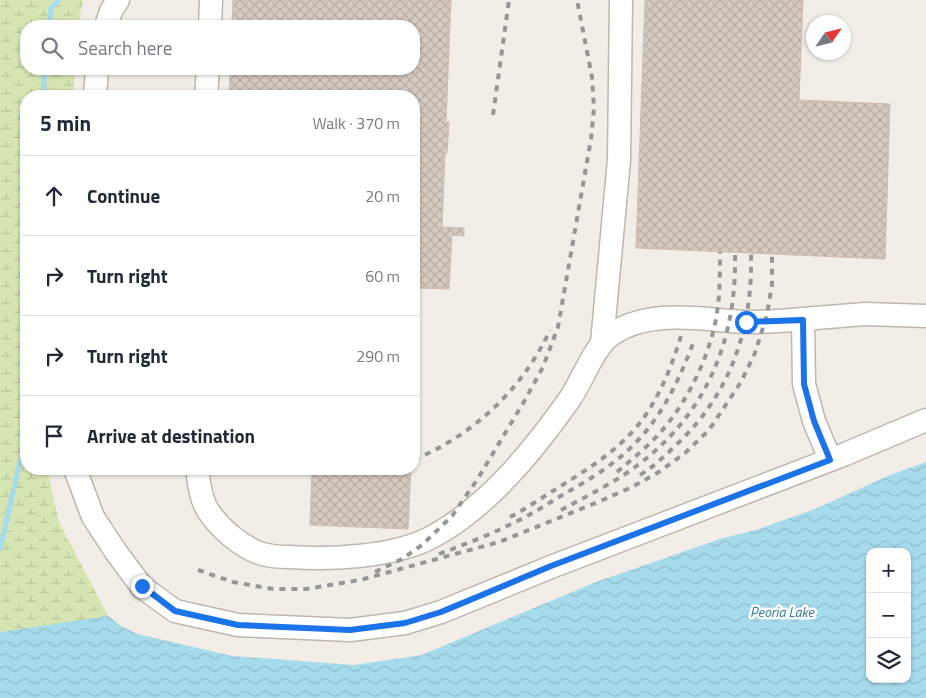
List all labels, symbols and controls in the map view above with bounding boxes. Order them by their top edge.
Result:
north arrow [806,15,851,60]
search box [20,20,420,75]
text: Search here [78,33,172,62]
icon: search [38,34,66,62]
text: 5 min [40,107,91,139]
text: Walk · 370 m [312,111,400,135]
text: Continue [87,181,160,210]
icon: ahead [40,182,68,210]
text: 20 m [365,184,400,208]
text: Turn right [87,261,168,290]
icon: right [40,262,68,290]
text: 60 m [365,264,400,288]
route start [735,311,758,334]
text: Turn right [87,341,168,370]
icon: right [40,342,68,370]
text: 290 m [356,344,400,368]
text: Arrive at destination [87,421,255,450]
icon: arrive [40,422,68,450]
map controls [866,548,911,683]
button: + [866,548,911,593]
route end [131,575,154,598]
button: − [866,593,911,638]
water label: Peoria Lake [750,601,815,622]
button: layers [866,638,911,683]

